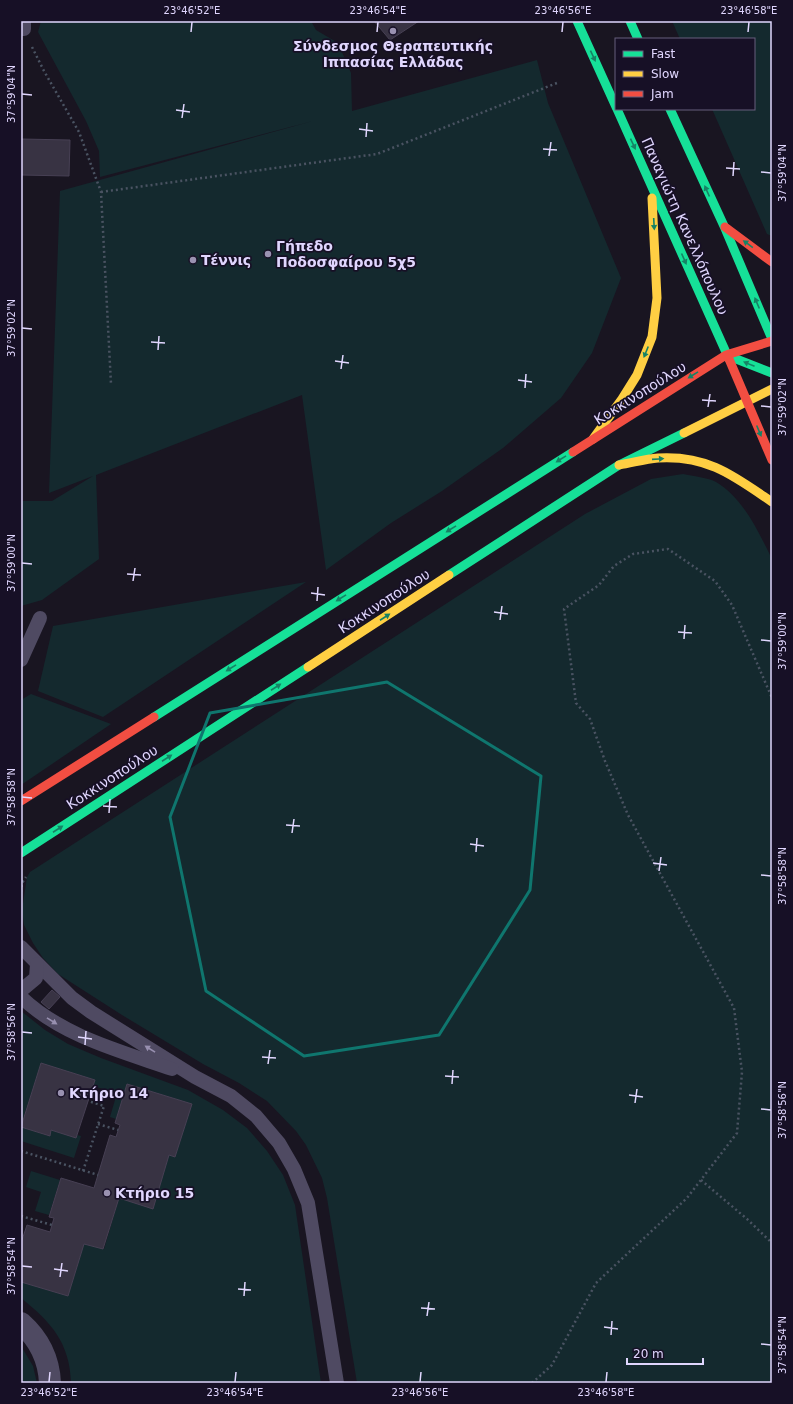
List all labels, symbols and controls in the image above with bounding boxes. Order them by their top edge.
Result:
text: 23°46'52"E [164,5,220,16]
text: 23°46'54"E [350,5,406,16]
text: 23°46'56"E [535,5,591,16]
text: 23°46'58"E [721,5,777,16]
marker: Σύνδεσμος Θεραπευτικής Ιππασίας Ελλάδας [388,26,398,36]
place label: Σύνδεσμος Θεραπευτικής Ιππασίας Ελλάδας [293,38,493,70]
legend [615,38,755,110]
text: Fast [651,47,675,61]
one-way arrow [590,51,596,62]
text: 37°59'04"N [6,65,17,123]
text: Slow [651,67,679,81]
text: Jam [650,87,674,101]
street label: Παναγιώτη Κανελλόπουλου [639,135,731,317]
one-way arrow [630,139,636,150]
text: 37°59'04"N [777,144,788,202]
one-way arrow [704,185,711,197]
one-way arrow [650,218,657,230]
place label: Γήπεδο Ποδοσφαίρου 5χ5 [276,238,416,270]
one-way arrow [742,240,753,248]
marker: Γήπεδο Ποδοσφαίρου 5χ5 [263,249,273,259]
place label: Τέννις [201,252,251,268]
one-way arrow [682,253,688,265]
marker: Τέννις [188,255,198,265]
one-way arrow [753,297,759,309]
text: 37°59'02"N [6,299,17,357]
one-way arrow [643,347,649,358]
street label: Κοκκινοπούλου [591,358,689,428]
one-way arrow [742,360,754,366]
one-way arrow [687,372,699,379]
text: 37°59'02"N [777,378,788,436]
one-way arrow [757,425,763,437]
one-way arrow [555,456,566,463]
one-way arrow [652,456,664,463]
one-way arrow [446,525,456,533]
text: 37°59'00"N [6,534,17,592]
street label: Κοκκινοπούλου [335,566,433,636]
one-way arrow [335,595,347,602]
text: 37°59'00"N [777,612,788,670]
one-way arrow [380,613,391,620]
one-way arrow [226,664,236,672]
one-way arrow [271,684,282,691]
street label: Κοκκινοπούλου [63,742,161,812]
one-way arrow [162,754,173,762]
text: 37°58'58"N [6,768,17,826]
one-way arrow [53,825,63,833]
text: 37°58'58"N [777,847,788,905]
text: 37°58'56"N [6,1003,17,1061]
one-way arrow [46,1017,58,1024]
one-way arrow [145,1045,156,1053]
text: 37°58'56"N [777,1081,788,1139]
place label: Κτήριο 14 [69,1085,148,1101]
marker: Κτήριο 14 [56,1088,66,1098]
place label: Κτήριο 15 [115,1185,194,1201]
marker: Κτήριο 15 [102,1188,112,1198]
text: 37°58'54"N [6,1237,17,1295]
text: 37°58'54"N [777,1316,788,1374]
scale bar [627,1340,703,1366]
text: 20 m [633,1347,664,1361]
text: 23°46'52"E [21,1387,77,1398]
text: 23°46'54"E [207,1387,263,1398]
text: 23°46'56"E [392,1387,448,1398]
text: 23°46'58"E [578,1387,634,1398]

